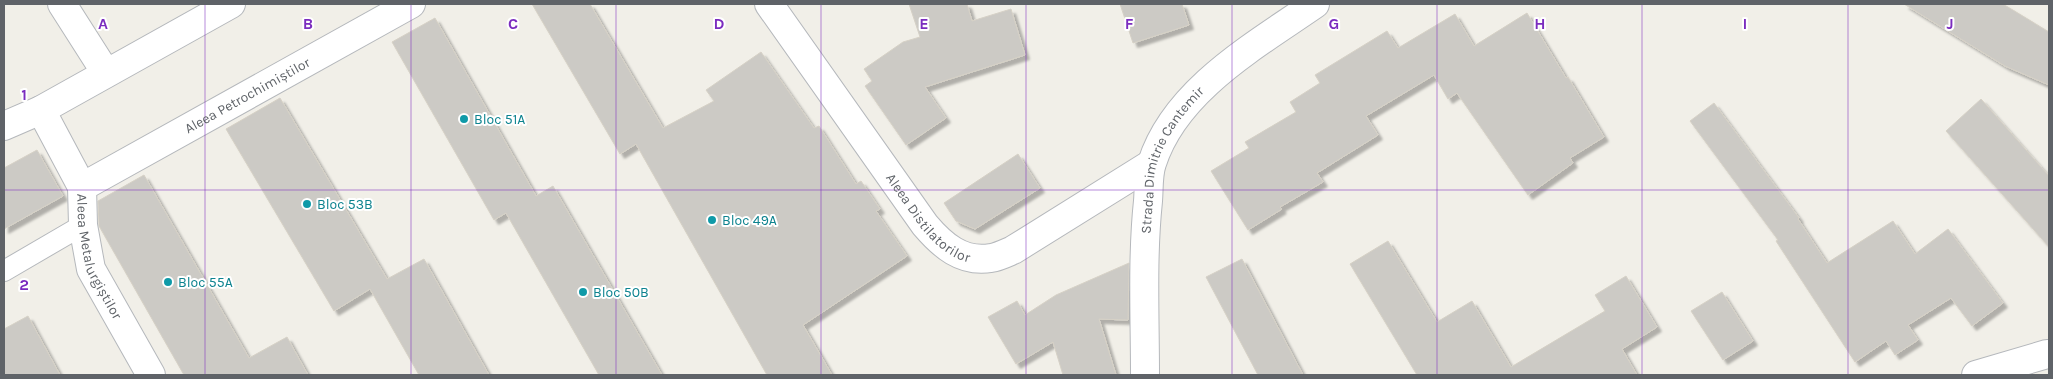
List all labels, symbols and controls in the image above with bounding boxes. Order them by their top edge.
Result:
text: A [98,14,108,33]
text: B [303,14,313,33]
text: C [508,14,518,33]
text: D [714,14,725,33]
text: E [919,14,929,33]
text: F [1125,14,1134,33]
text: G [1329,14,1339,33]
text: H [1534,14,1546,33]
text: I [1743,14,1747,33]
text: J [1946,14,1954,33]
street label: Aleea Petrochimiștilor [182,53,314,137]
street label: Strada Dimitrie Cantemir [1137,82,1208,234]
text: 1 [21,85,27,104]
place label: Bloc 51A [474,111,525,128]
marker: Bloc 51A [458,113,470,125]
street label: Aleea Distilatorilor [882,170,973,267]
street label: Aleea Metalurgiștilor [73,193,126,323]
place label: Bloc 53B [317,196,373,213]
marker: Bloc 53B [301,198,313,210]
place label: Bloc 49A [722,212,777,229]
marker: Bloc 49A [706,214,718,226]
place label: Bloc 55A [178,274,233,291]
text: 2 [19,275,29,294]
marker: Bloc 55A [162,276,174,288]
place label: Bloc 50B [593,284,649,301]
marker: Bloc 50B [577,286,589,298]

